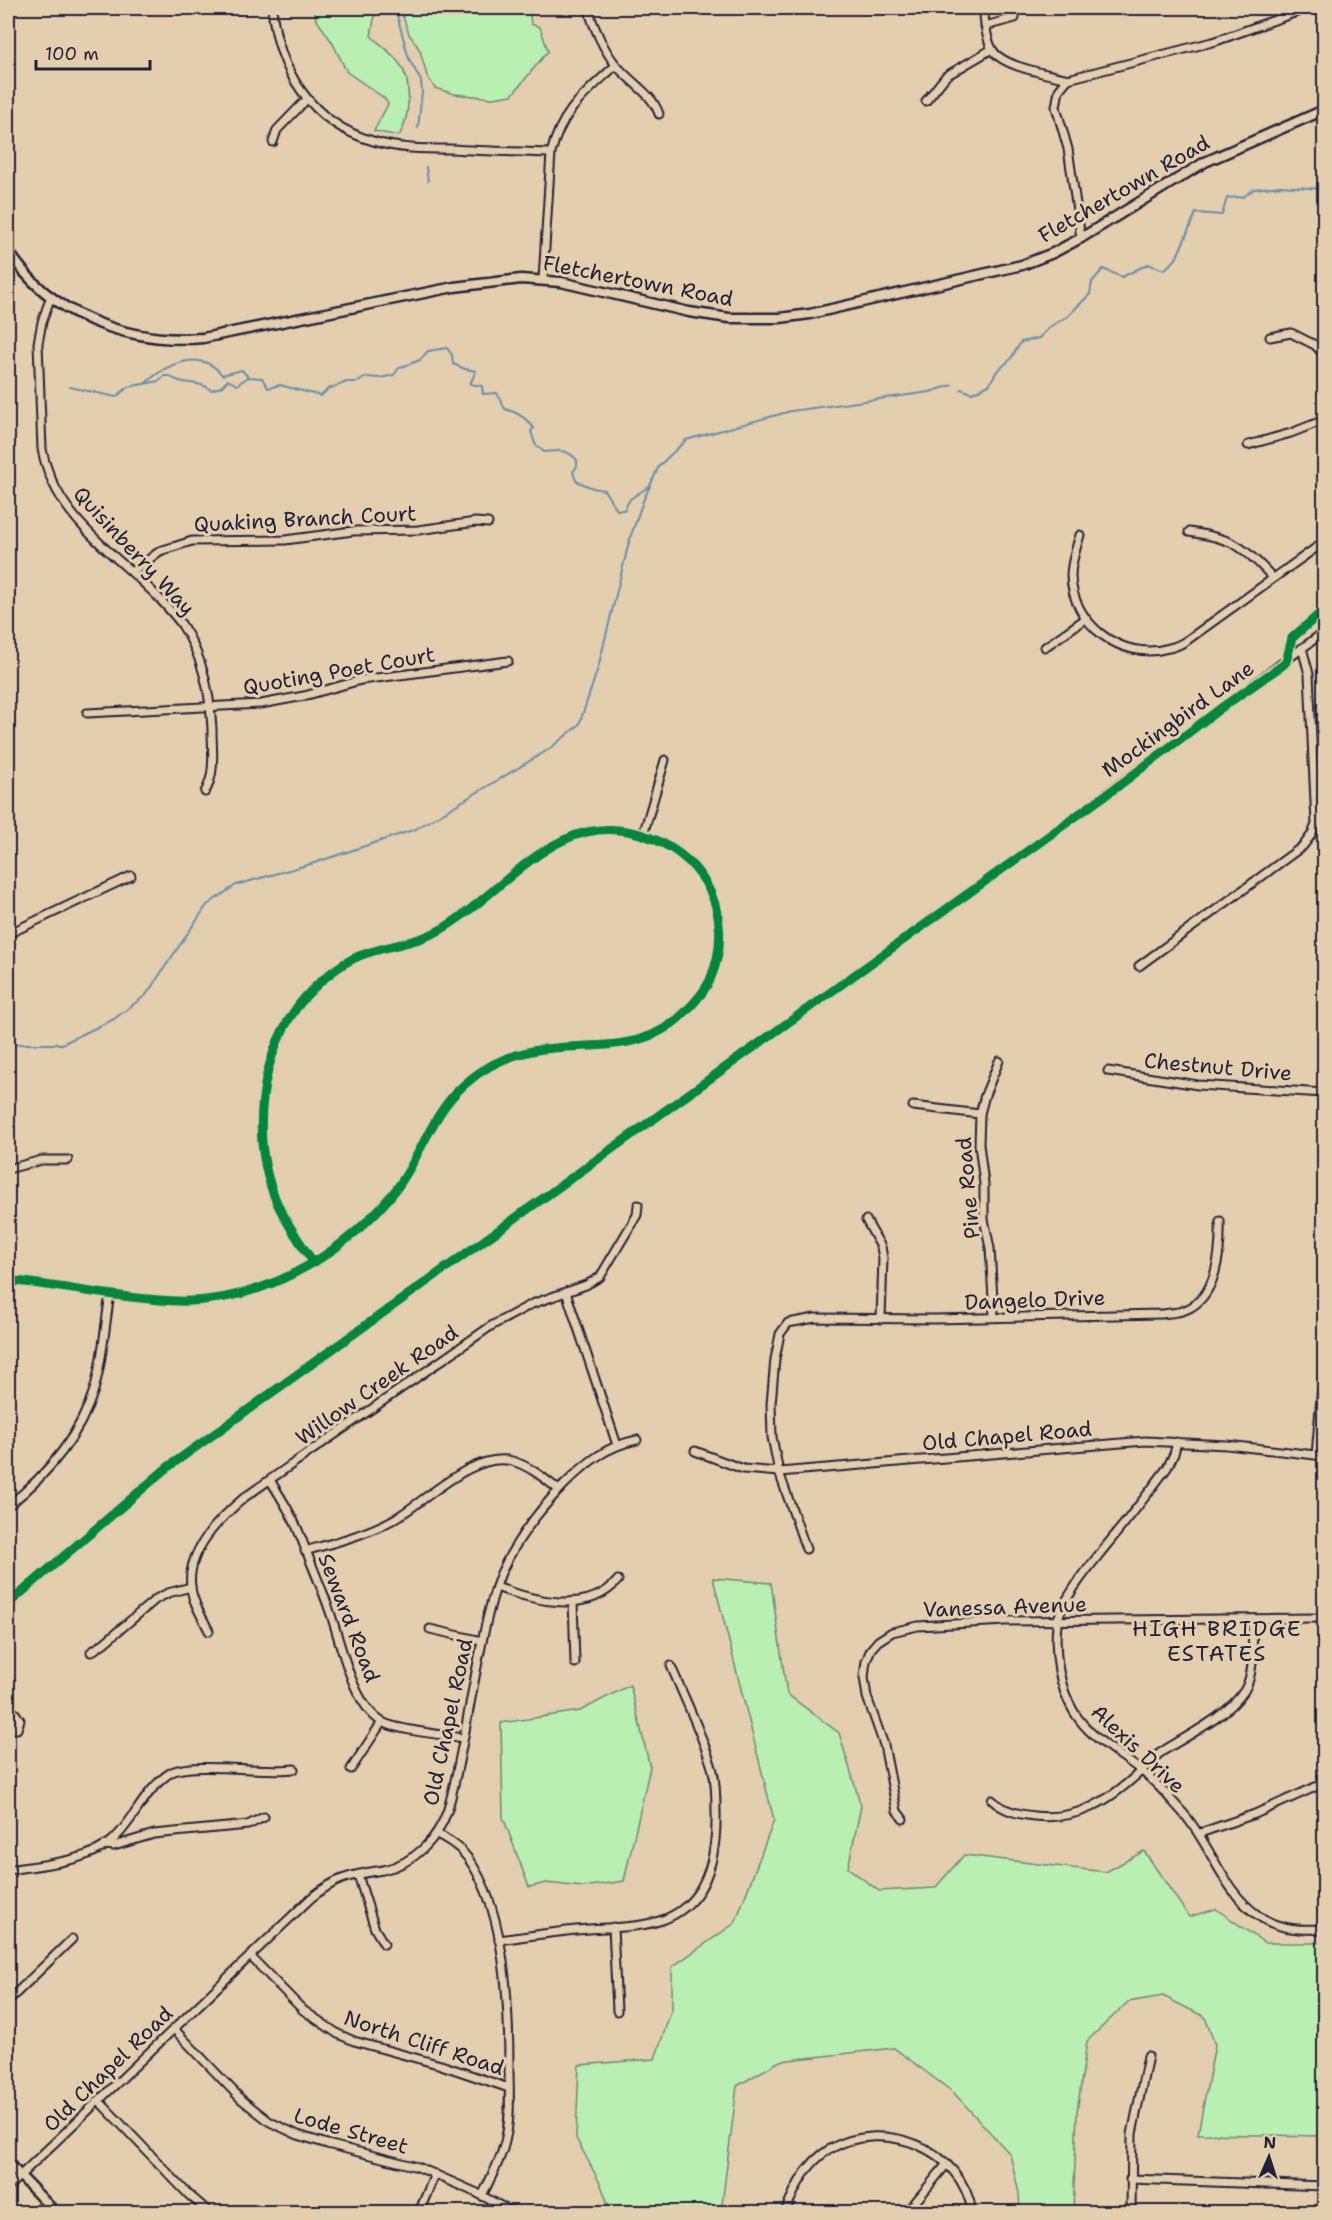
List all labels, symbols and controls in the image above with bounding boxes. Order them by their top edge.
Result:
scale bar [36,33,150,71]
text: 100 m [45,42,99,66]
street label: Fletchertown Road [1033,129,1215,249]
street label: Fletchertown Road [540,249,736,313]
street label: Quisinberry Way [67,480,201,622]
street label: Quaking Branch Court [193,499,417,539]
street label: Quoting Poet Court [241,640,437,702]
street label: Mockingbird Lane [1096,654,1260,784]
street label: Chestnut Drive [1143,1047,1293,1087]
street label: Pine Road [950,1136,986,1240]
street label: Dangelo Drive [964,1284,1106,1316]
street label: Willow Creek Road [290,1318,464,1452]
street label: Old Chapel Road [921,1415,1093,1457]
street label: Seward Road [312,1550,386,1686]
street label: Vanessa Avenue [923,1590,1087,1624]
district label: HIGH BRIDGE ESTATES [1132,1614,1302,1668]
street label: Old Chapel Road [417,1636,479,1808]
street label: Alexis Drive [1085,1698,1191,1800]
street label: Old Chapel Road [37,2000,179,2138]
street label: North Cliff Road [340,2004,508,2082]
street label: Lode Street [291,2101,411,2161]
north arrow [1239,2127,1299,2187]
text: N [1263,2132,1277,2153]

